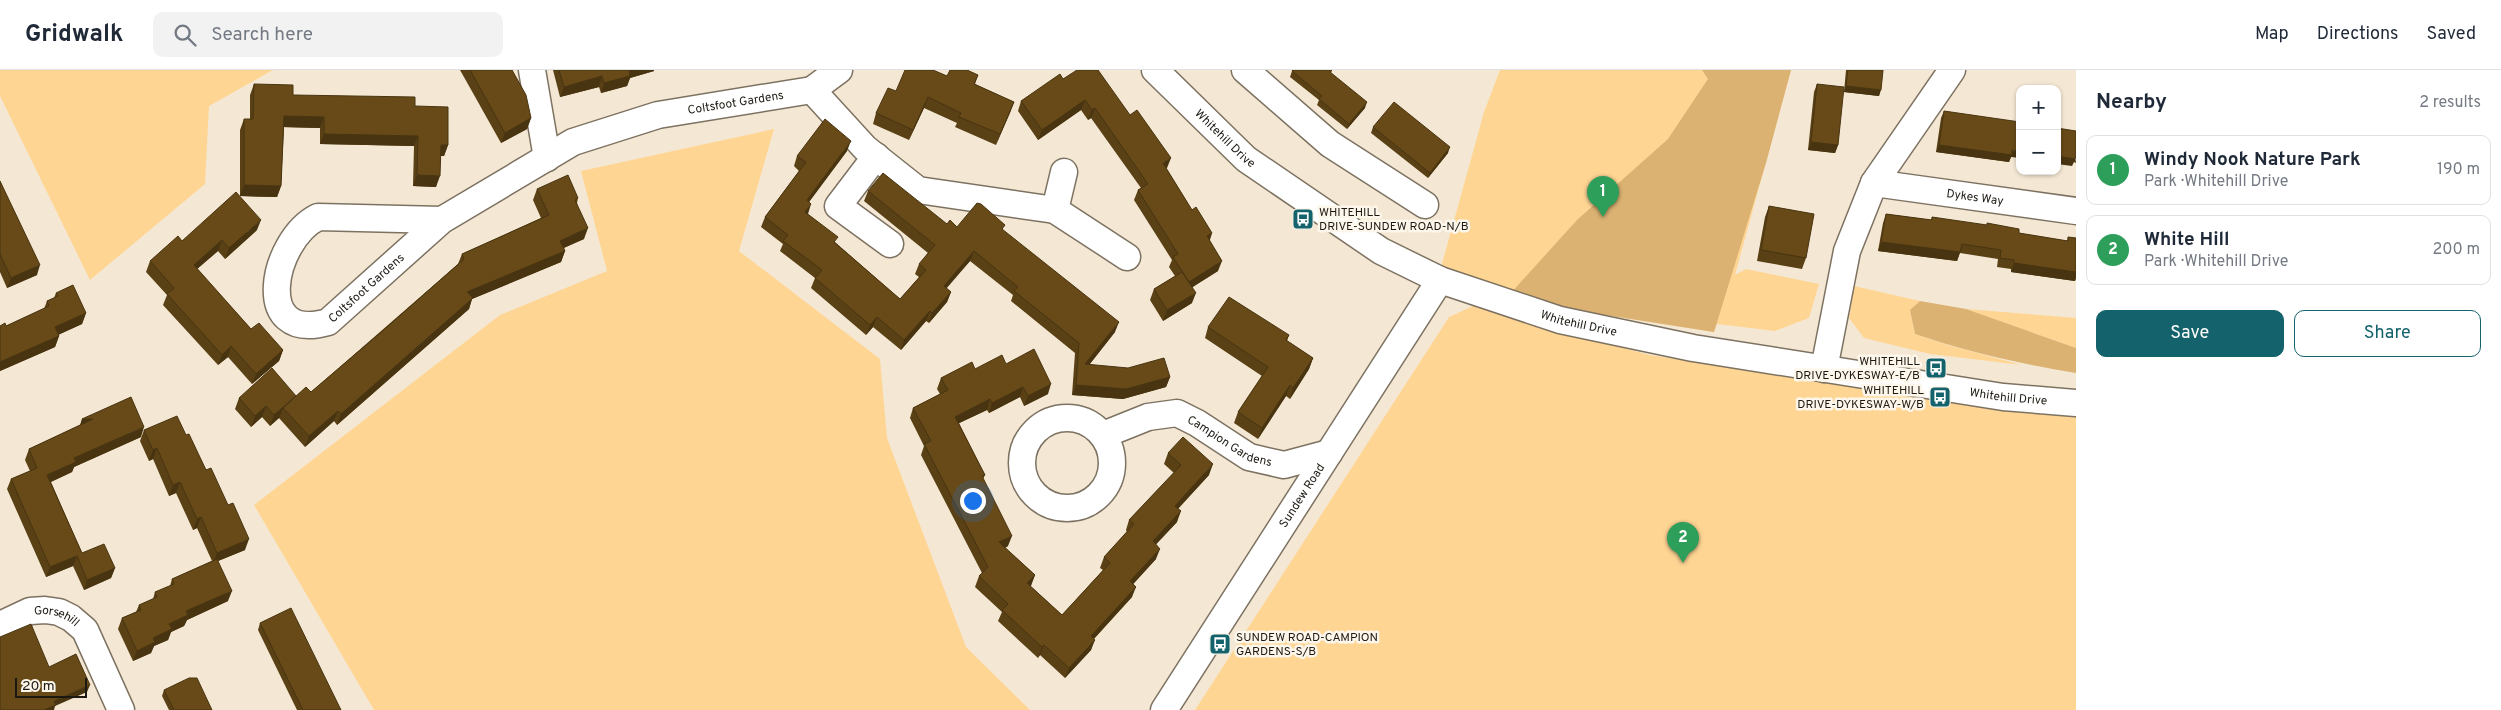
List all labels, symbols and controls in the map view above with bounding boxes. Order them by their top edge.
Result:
search box [153,12,503,57]
text: Gridwalk [25,20,123,50]
icon: search [171,21,199,49]
text: Search here [211,23,313,47]
text: Map [2255,23,2289,46]
text: Directions [2317,23,2399,46]
text: Saved [2427,23,2476,46]
map controls [2016,85,2061,175]
button: + [2016,85,2061,130]
street label: Coltsfoot Gardens [687,88,785,119]
text: Nearby [2096,89,2167,116]
text: 2 results [2419,93,2481,113]
street label: Whitehill Drive [1191,106,1258,172]
button: − [2016,130,2061,175]
text: Windy Nook Nature Park [2144,148,2361,172]
text: 1 [2110,160,2116,180]
text: 190 m [2437,160,2480,180]
text: Park · Whitehill Drive [2144,172,2288,192]
pin: 1 [1587,176,1619,217]
street label: Dykes Way [1945,186,2004,210]
place label: WHITEHILL DRIVE-SUNDEW ROAD-N/B [1319,205,1469,235]
bus stop icon: WHITEHILL DRIVE-SUNDEW ROAD-N/B [1291,207,1315,231]
text: White Hill [2144,228,2230,252]
text: 2 [2108,240,2118,260]
text: 200 m [2432,240,2480,260]
street label: Coltsfoot Gardens [325,250,408,327]
text: Park · Whitehill Drive [2144,252,2288,272]
street label: Whitehill Drive [1538,307,1618,341]
button: Save [2096,310,2284,357]
button: Share [2294,310,2481,357]
place label: WHITEHILL DRIVE-DYKESWAY-E/B [1795,354,1920,384]
bus stop icon: WHITEHILL DRIVE-DYKESWAY-E/B [1924,356,1948,380]
place label: WHITEHILL DRIVE-DYKESWAY-W/B [1797,383,1924,413]
bus stop icon: WHITEHILL DRIVE-DYKESWAY-W/B [1928,385,1952,409]
street label: Whitehill Drive [1968,385,2048,410]
street label: Campion Gardens [1184,412,1273,471]
street label: Sundew Road [1276,461,1329,531]
your location [960,488,986,514]
pin: 2 [1667,522,1699,563]
street label: Gorsehill [34,603,82,631]
place label: SUNDEW ROAD-CAMPION GARDENS-S/B [1236,630,1378,660]
bus stop icon: SUNDEW ROAD-CAMPION GARDENS-S/B [1208,632,1232,656]
scale bar [15,675,88,698]
text: 20 m [22,678,55,695]

